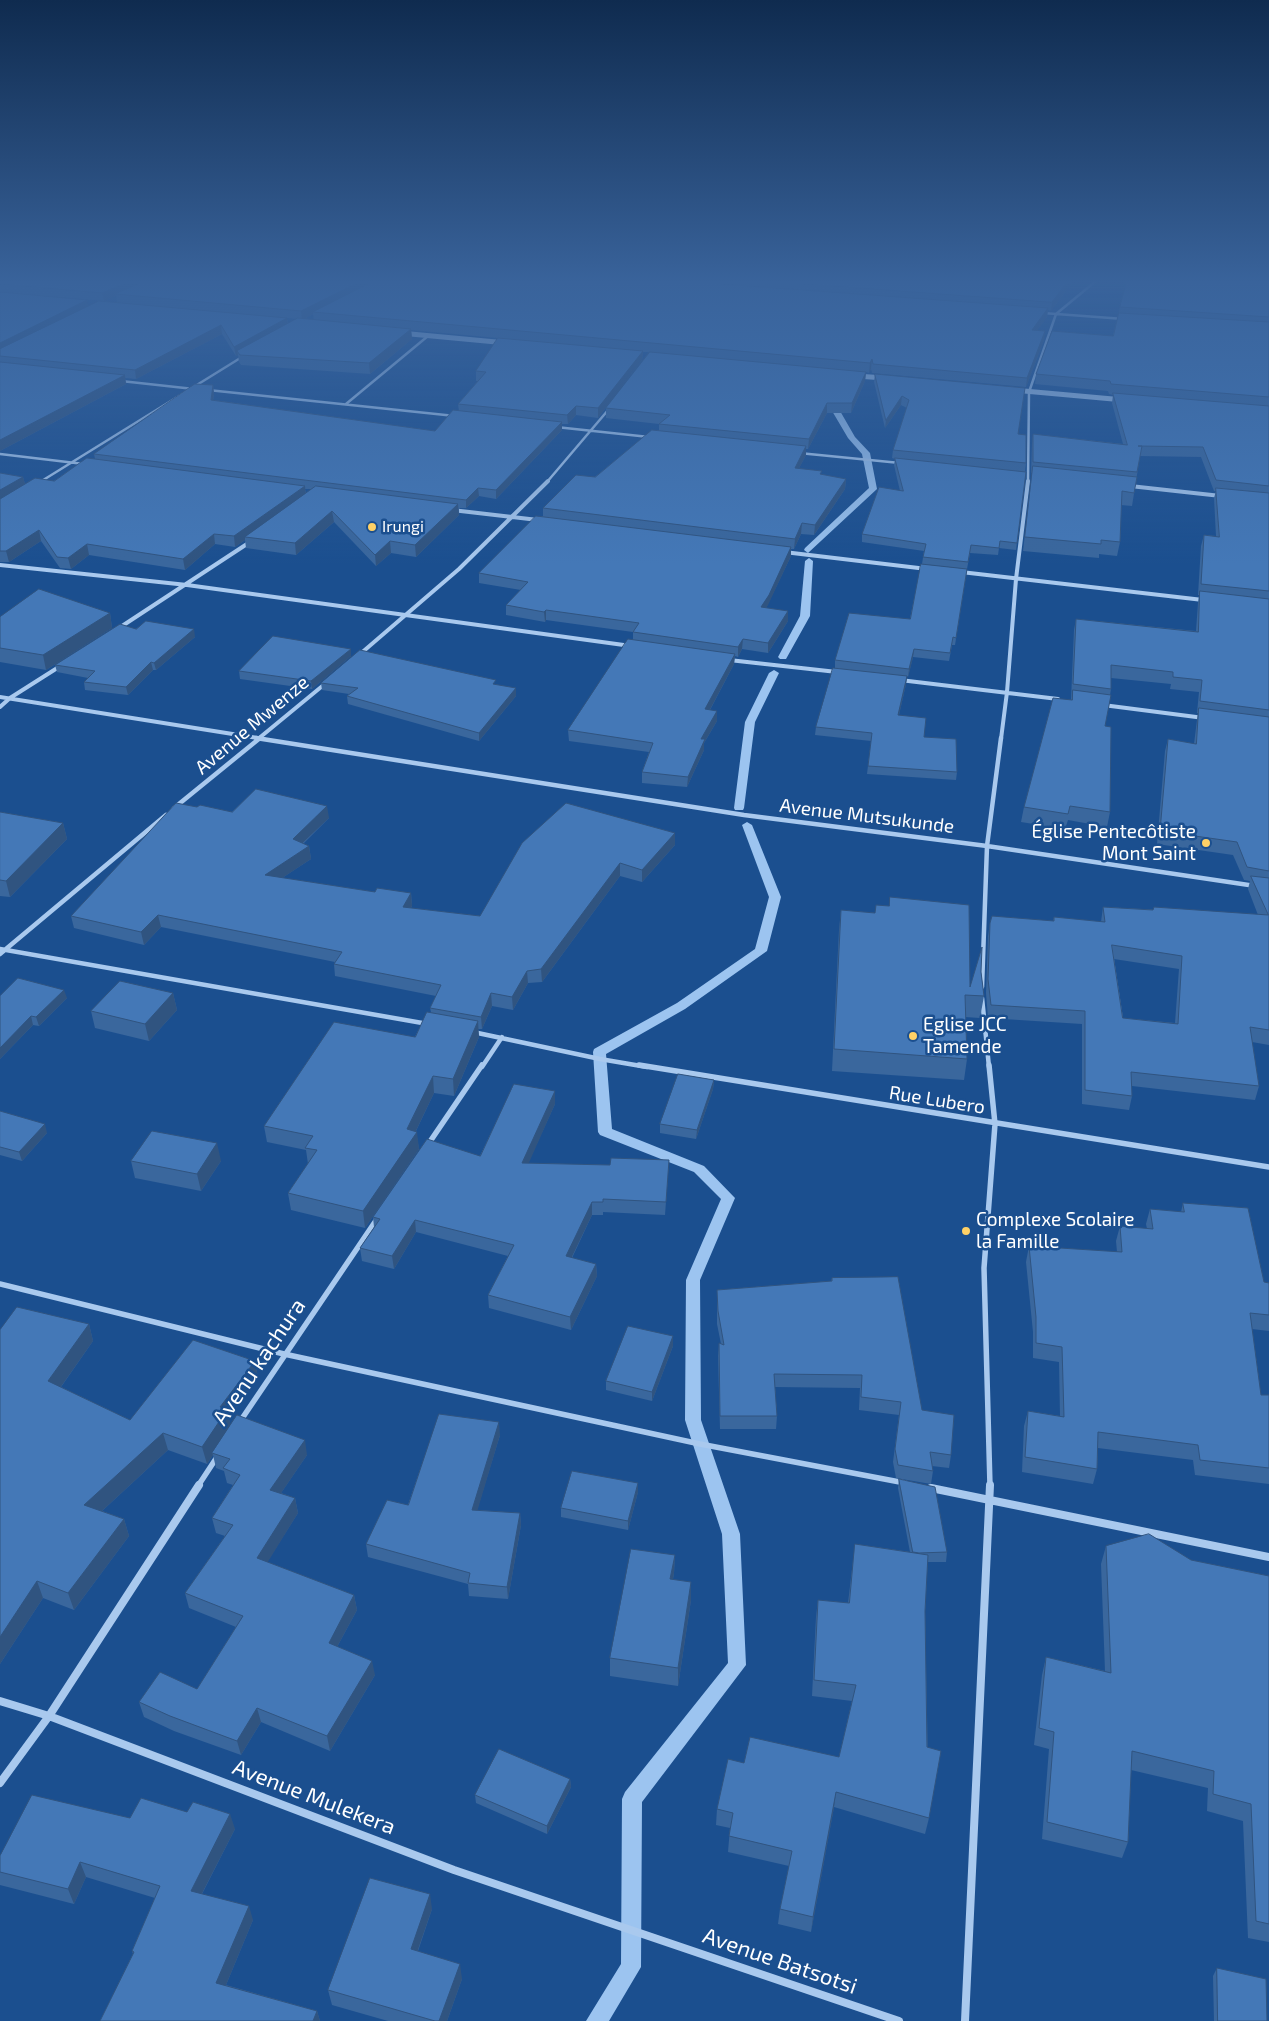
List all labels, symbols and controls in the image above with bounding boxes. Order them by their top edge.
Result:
place label: Irungi [382,517,424,537]
marker: Irungi [366,521,378,533]
street label: Avenue Mwenze [191,671,313,779]
street label: Avenue Mutsukunde [778,794,956,838]
place label: Église Pentecôtiste Mont Saint [1032,821,1196,865]
marker: Église Pentecôtiste Mont Saint [1200,837,1212,849]
place label: Eglise JCC Tamende [923,1014,1007,1058]
marker: Eglise JCC Tamende [907,1030,919,1042]
street label: Rue Lubero [887,1081,987,1119]
place label: Complexe Scolaire la Famille [976,1209,1134,1253]
marker: Complexe Scolaire la Famille [960,1225,972,1237]
street label: Avenu kachura [207,1294,311,1430]
street label: Avenue Mulekera [229,1754,399,1840]
street label: Avenue Batsotsi [699,1922,861,2000]

